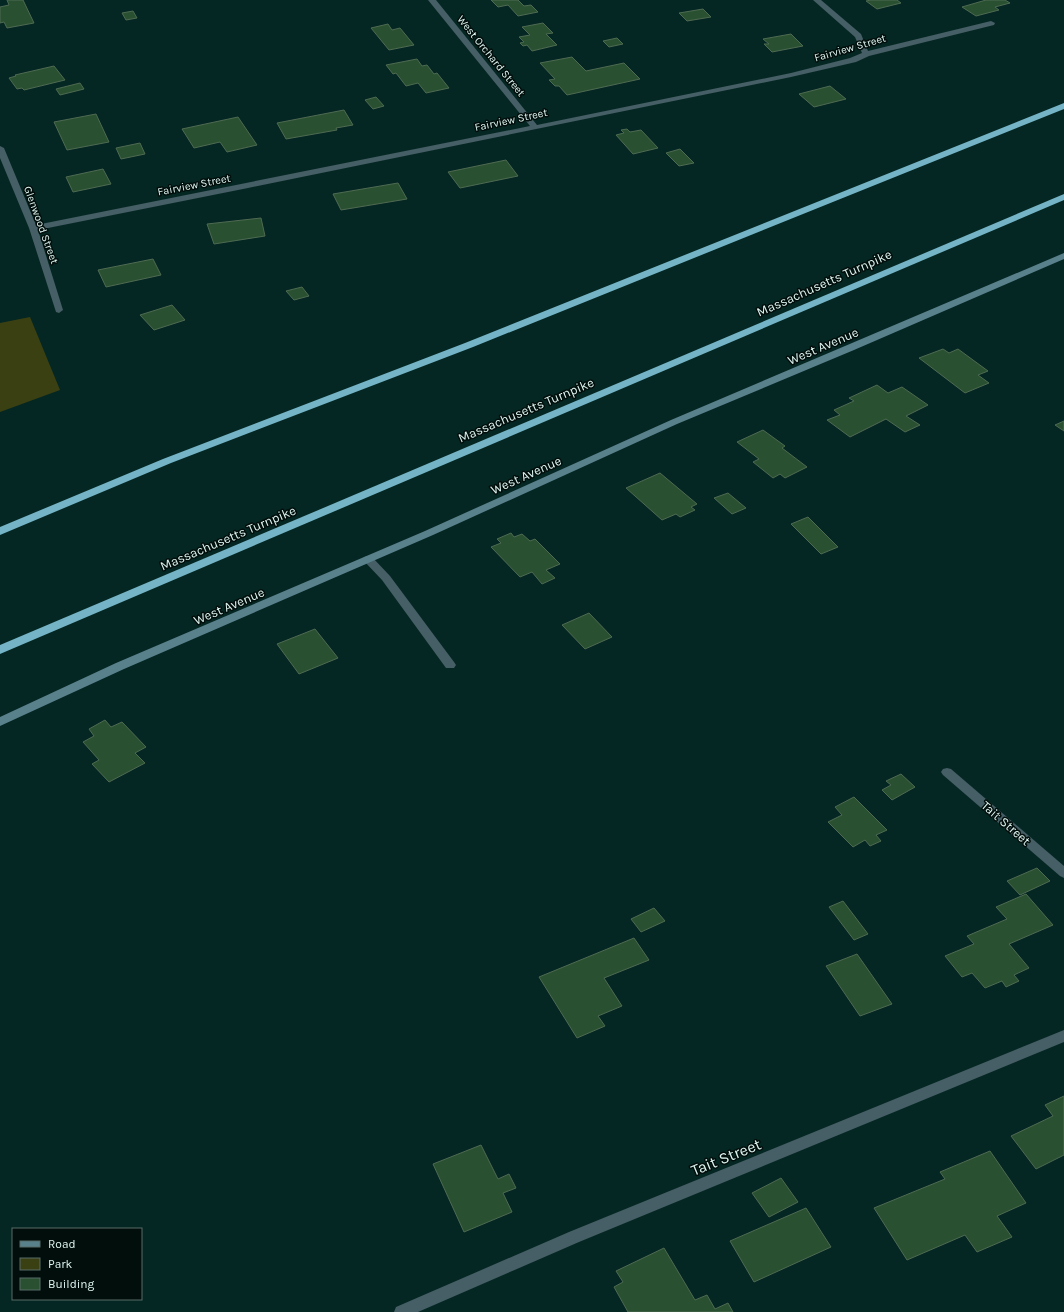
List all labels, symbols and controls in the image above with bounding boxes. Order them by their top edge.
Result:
street label: West Orchard Street [454,13,528,99]
street label: Fairview Street [813,32,887,64]
street label: Fairview Street [473,106,549,134]
street label: Fairview Street [156,172,232,198]
street label: Glenwood Street [21,184,61,266]
street label: Massachusetts Turnpike [754,246,894,320]
street label: West Avenue [785,324,861,368]
street label: Massachusetts Turnpike [456,374,596,445]
street label: West Avenue [488,453,564,497]
street label: Massachusetts Turnpike [158,502,298,573]
street label: West Avenue [191,584,267,628]
street label: Tait Street [978,798,1034,848]
street label: Tait Street [688,1134,764,1180]
legend [12,1228,142,1300]
text: Road [48,1237,76,1251]
text: Park [48,1257,73,1271]
text: Building [48,1277,95,1291]

